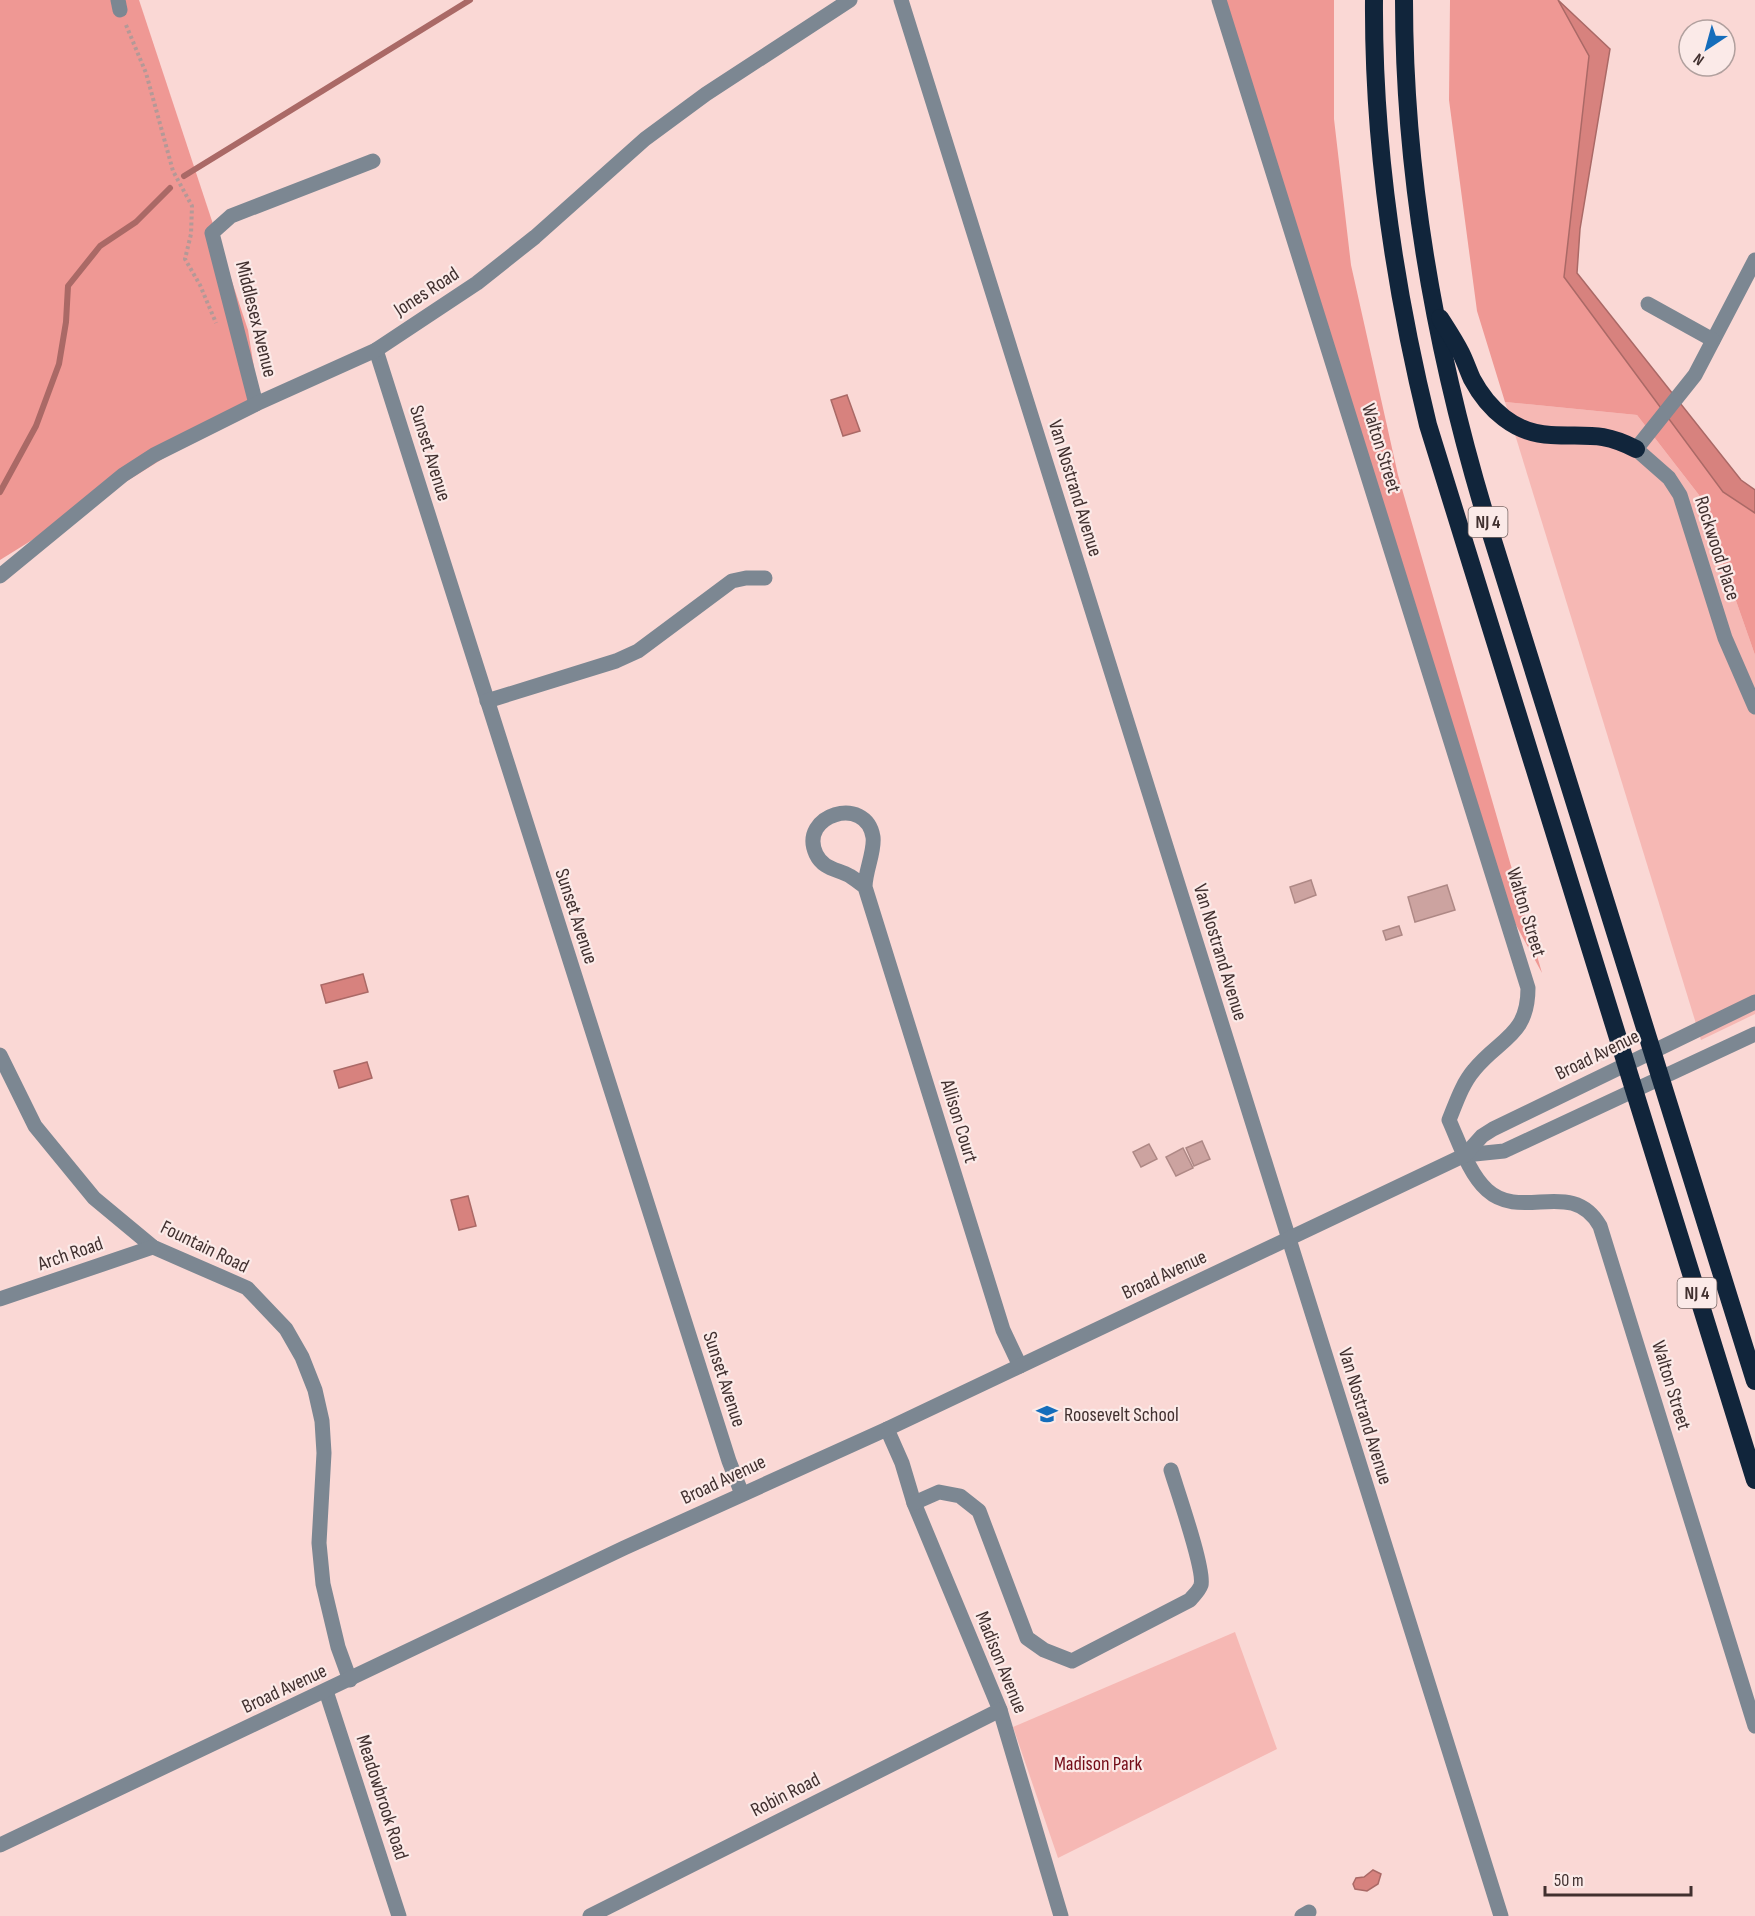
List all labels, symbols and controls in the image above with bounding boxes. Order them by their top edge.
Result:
north arrow [1677,18,1737,78]
text: N [1690,49,1708,69]
street label: Middlesex Avenue [230,259,282,380]
street label: Jones Road [389,262,464,322]
street label: Walton Street [1356,401,1406,496]
street label: Sunset Avenue [404,403,456,504]
street label: Van Nostrand Avenue [1043,417,1107,560]
street label: Rockwood Place [1689,493,1745,603]
road number: NJ 4 [1468,507,1508,537]
street label: Walton Street [1501,865,1551,960]
street label: Sunset Avenue [549,866,603,967]
street label: Van Nostrand Avenue [1188,881,1252,1024]
street label: Broad Avenue [1551,1024,1643,1086]
street label: Allison Court [935,1076,983,1166]
street label: Fountain Road [157,1215,253,1279]
street label: Arch Road [34,1232,106,1277]
street label: Broad Avenue [1118,1245,1211,1305]
road number: NJ 4 [1678,1278,1716,1308]
street label: Sunset Avenue [697,1329,751,1430]
street label: Walton Street [1646,1338,1696,1433]
street label: Van Nostrand Avenue [1333,1345,1397,1488]
school or university icon: Roosevelt School [1035,1402,1059,1426]
place label: Roosevelt School [1064,1403,1179,1427]
street label: Broad Avenue [677,1450,770,1510]
street label: Madison Avenue [970,1608,1032,1717]
street label: Broad Avenue [238,1659,331,1719]
street label: Meadowbrook Road [351,1732,414,1863]
park label: Madison Park [1054,1752,1142,1776]
street label: Robin Road [747,1767,824,1822]
scale bar [1545,1859,1690,1897]
text: 50 m [1554,1870,1584,1891]

